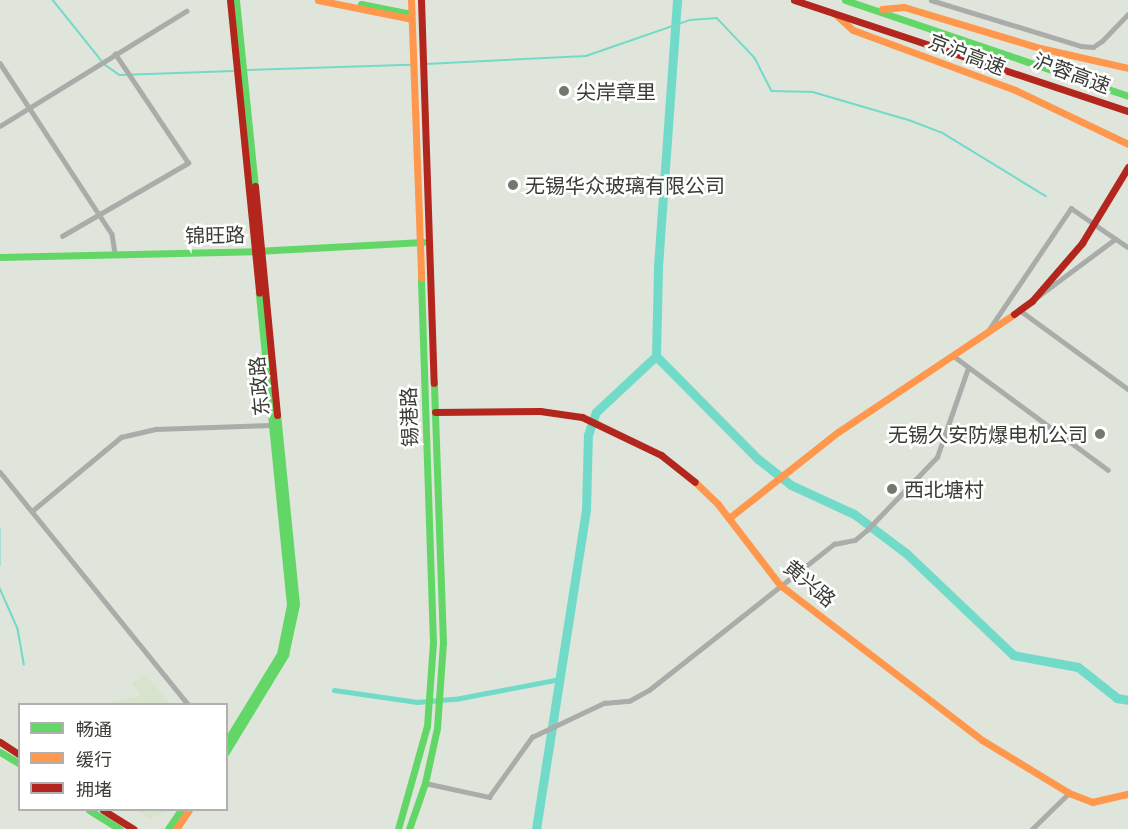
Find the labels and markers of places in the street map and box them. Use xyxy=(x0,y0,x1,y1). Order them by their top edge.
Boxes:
place label: 尖岸章里 xyxy=(576,79,656,103)
marker: 尖岸章里 xyxy=(557,84,571,98)
place label: 无锡华众玻璃有限公司 xyxy=(525,173,725,197)
marker: 无锡华众玻璃有限公司 xyxy=(506,178,520,192)
place label: 无锡久安防爆电机公司 xyxy=(888,422,1088,446)
marker: 无锡久安防爆电机公司 xyxy=(1093,427,1107,441)
place label: 西北塘村 xyxy=(904,477,984,501)
marker: 西北塘村 xyxy=(885,482,899,496)

